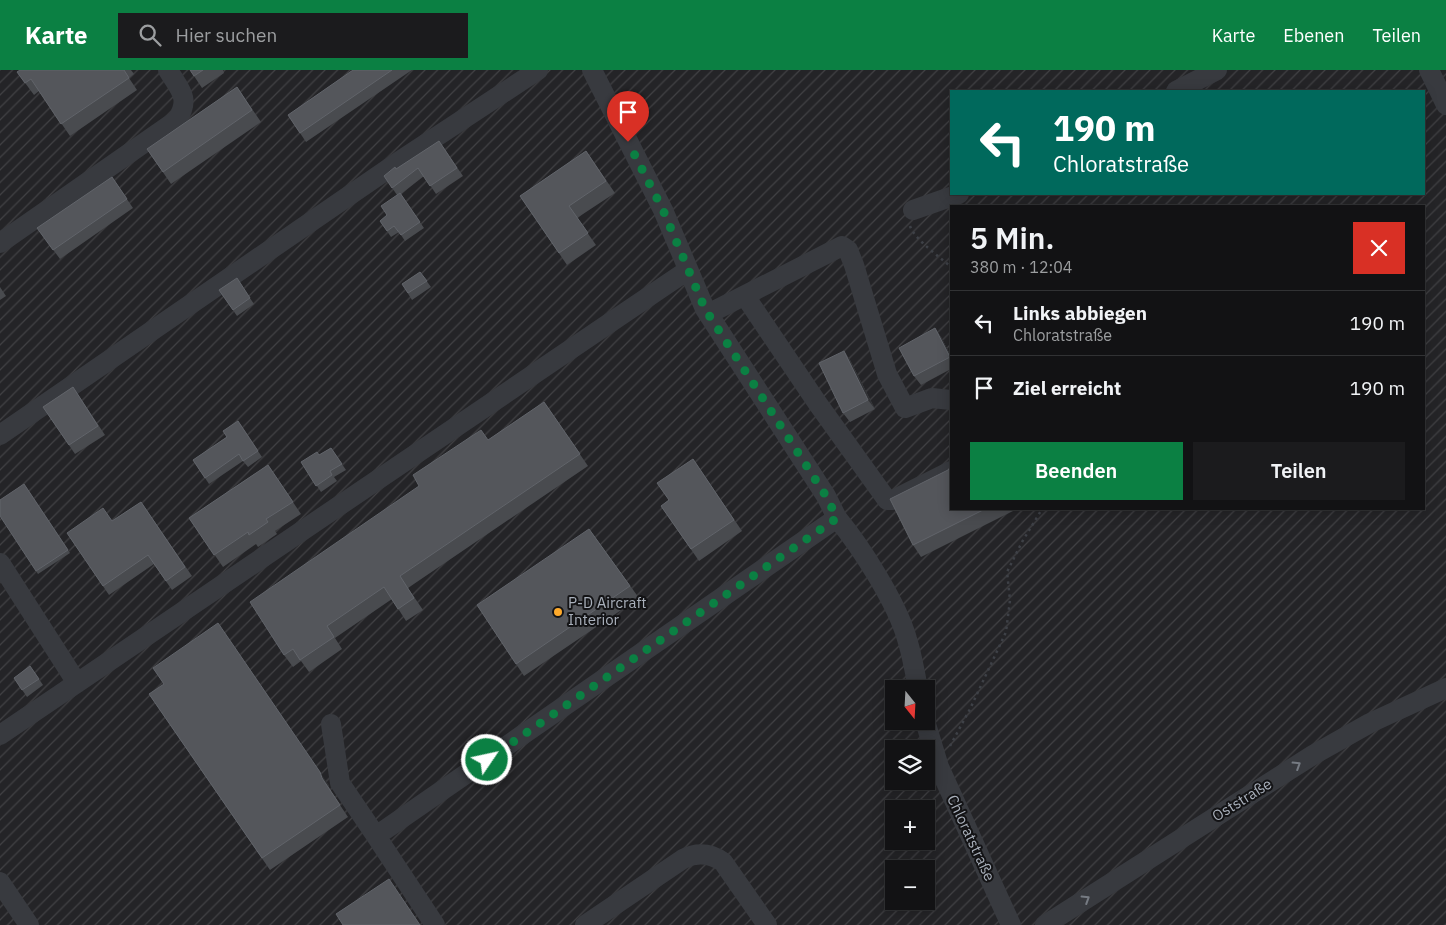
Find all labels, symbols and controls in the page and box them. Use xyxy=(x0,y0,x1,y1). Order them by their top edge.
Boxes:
search box xyxy=(118,13,468,58)
text: Karte xyxy=(25,19,88,51)
icon: search xyxy=(136,21,164,49)
text: Hier suchen xyxy=(176,23,277,47)
text: Karte xyxy=(1212,24,1255,47)
text: Ebenen xyxy=(1283,24,1344,47)
text: Teilen xyxy=(1372,24,1421,47)
pin xyxy=(607,91,649,142)
icon: arrive xyxy=(614,98,642,126)
text: 190 m xyxy=(1053,105,1156,151)
icon: left xyxy=(970,110,1035,175)
text: Chloratstraße xyxy=(1053,149,1189,178)
text: 5 Min. xyxy=(970,218,1054,257)
button: close xyxy=(1353,222,1405,274)
text: 380 m · 12:04 xyxy=(970,257,1072,277)
text: Links abbiegen xyxy=(1013,301,1147,325)
icon: left xyxy=(970,309,998,337)
text: 190 m xyxy=(1350,311,1405,335)
text: Chloratstraße xyxy=(1013,325,1112,345)
icon: arrive xyxy=(970,374,998,402)
text: Ziel erreicht xyxy=(1013,376,1121,400)
text: 190 m xyxy=(1350,376,1405,400)
button: Beenden xyxy=(970,442,1183,500)
button: Teilen xyxy=(1193,442,1405,500)
place label: P-D Aircraft Interior xyxy=(568,593,647,629)
marker: P-D Aircraft Interior xyxy=(552,606,564,618)
north arrow xyxy=(885,680,935,730)
map controls xyxy=(885,680,935,910)
position arrow xyxy=(460,733,512,785)
button: layers xyxy=(885,740,935,790)
one-way arrow xyxy=(1292,761,1301,771)
street label: Oststraße xyxy=(1208,774,1275,825)
street label: Chloratstraße xyxy=(943,792,1000,884)
button: + xyxy=(885,800,935,850)
button: − xyxy=(885,860,935,910)
one-way arrow xyxy=(1080,896,1090,905)

